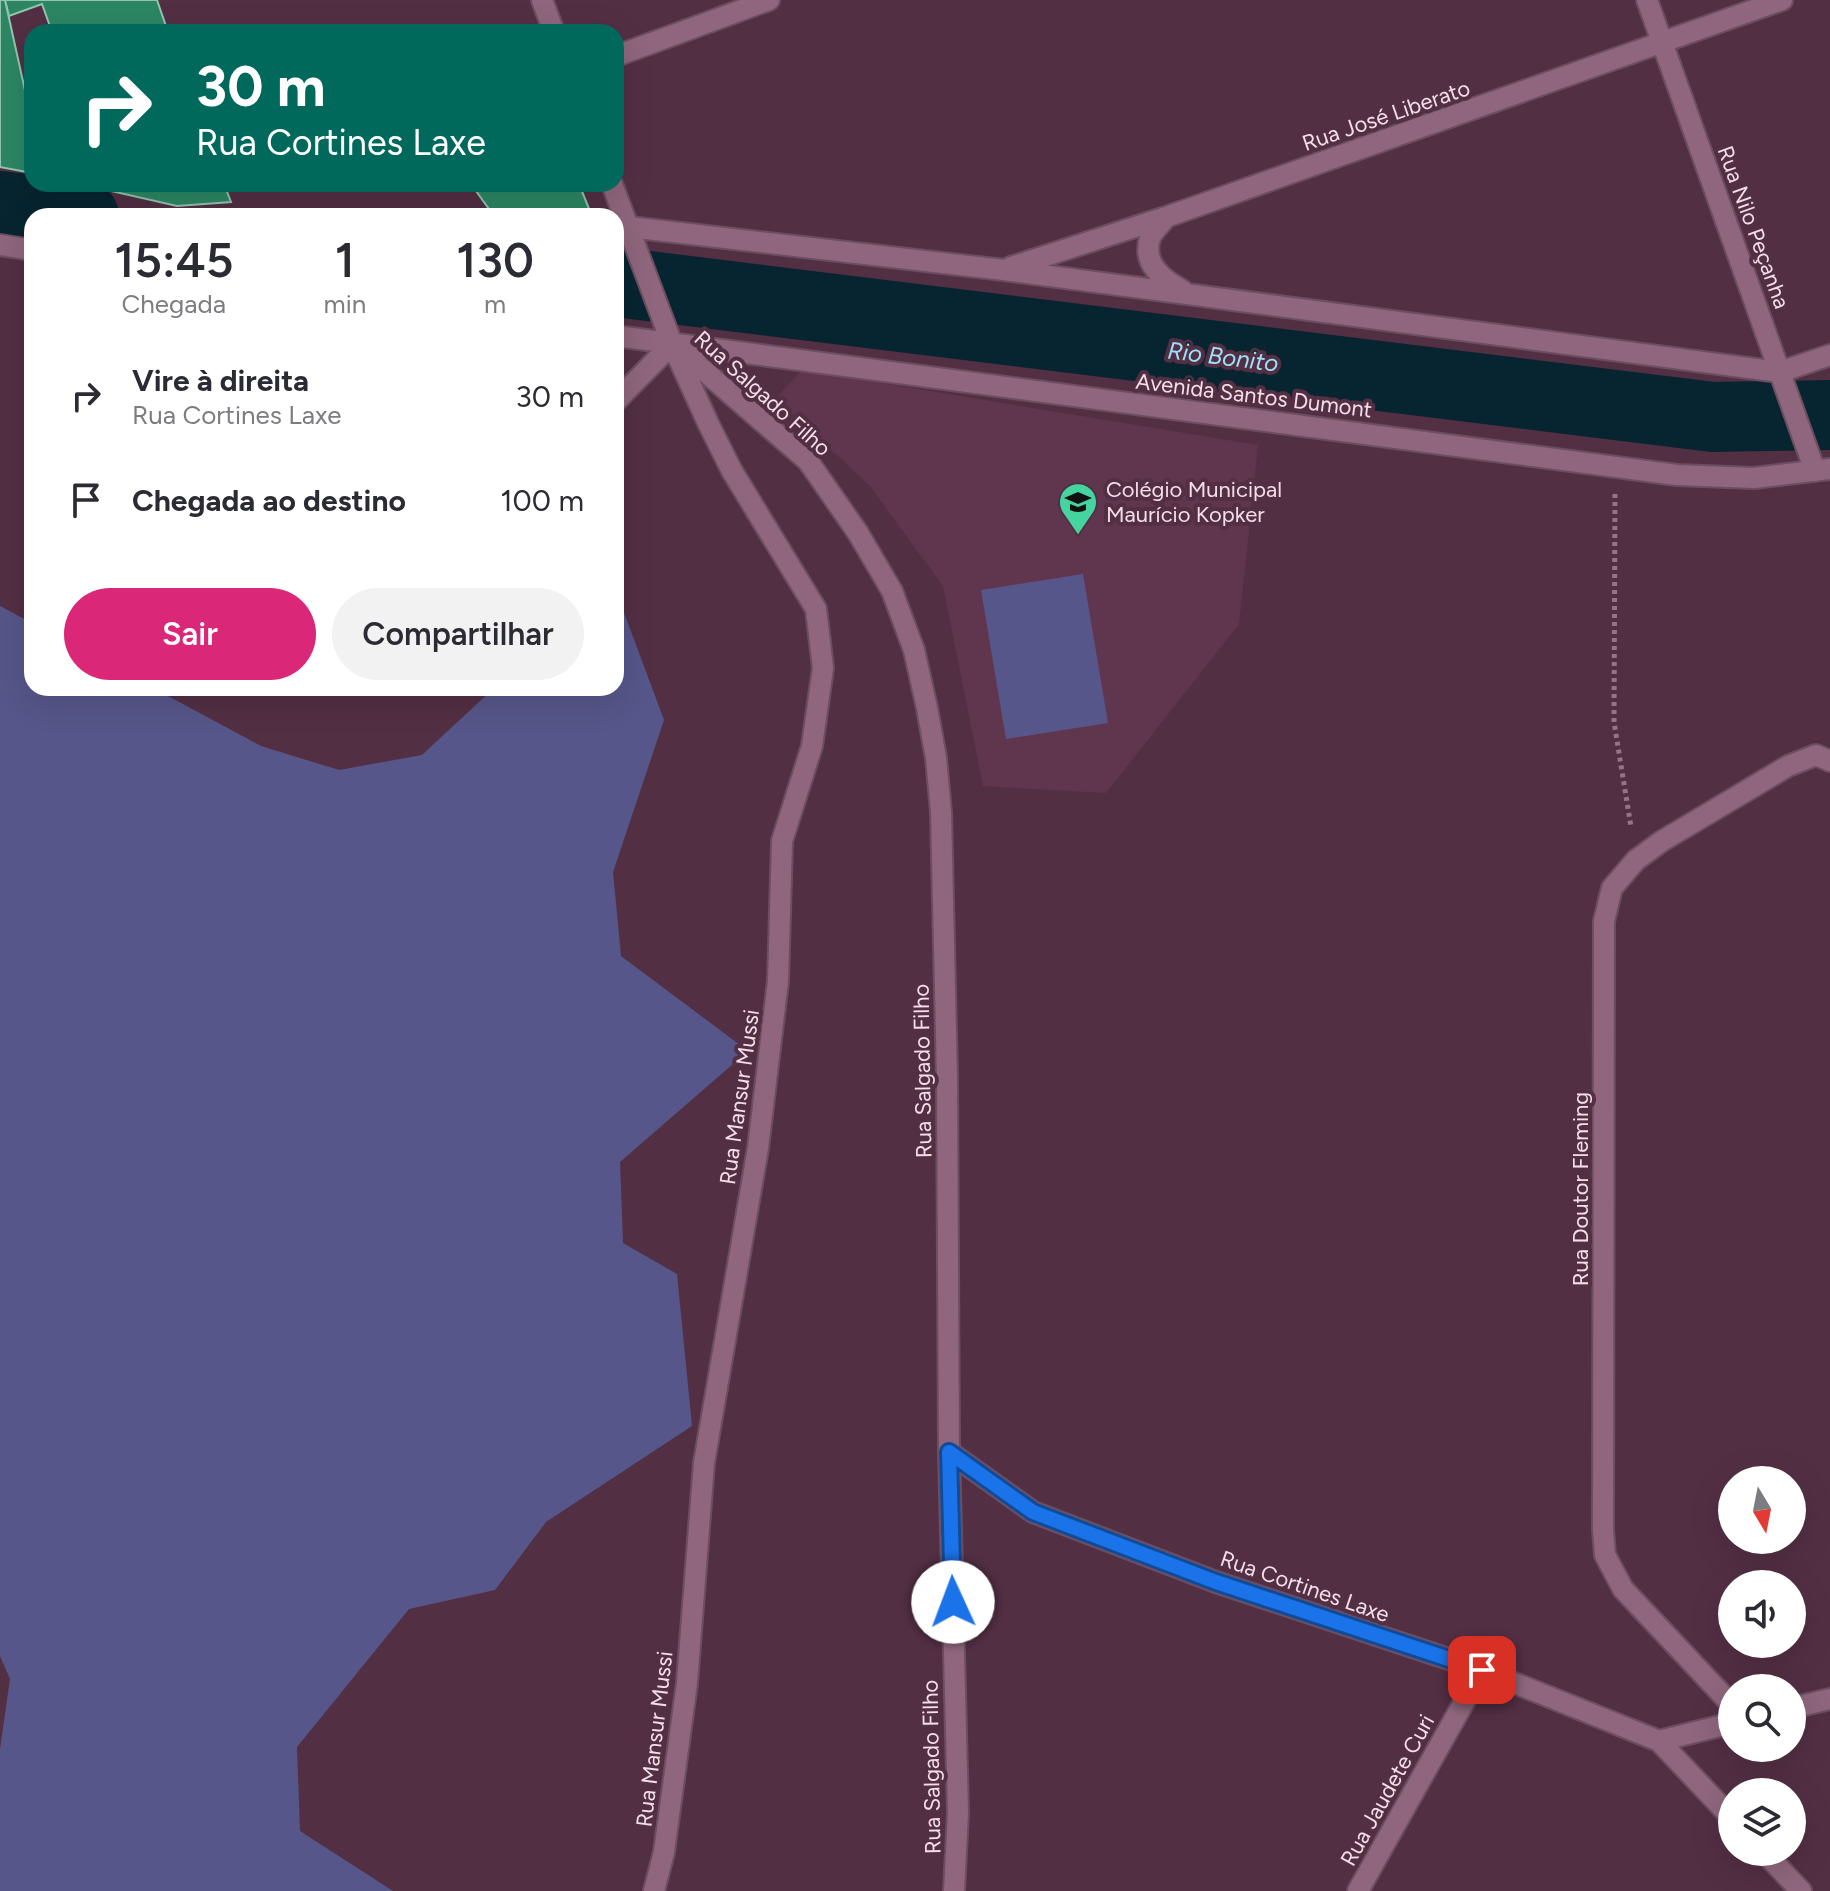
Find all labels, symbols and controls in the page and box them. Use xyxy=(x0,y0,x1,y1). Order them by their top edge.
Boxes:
text: 30 m xyxy=(196,53,326,120)
icon: right xyxy=(64,56,168,160)
street label: Rua José Liberato xyxy=(1299,74,1474,157)
text: Rua Cortines Laxe xyxy=(196,121,486,164)
street label: Rua Nilo Peçanha xyxy=(1712,142,1796,312)
text: 15:45 xyxy=(114,231,233,289)
text: 1 xyxy=(335,231,355,289)
text: 130 xyxy=(456,231,534,289)
text: Chegada xyxy=(122,288,226,320)
text: min xyxy=(324,288,366,320)
text: m xyxy=(484,288,506,320)
street label: Rua Salgado Filho xyxy=(689,325,837,462)
water label: Rio Bonito xyxy=(1166,335,1280,378)
text: Vire à direita xyxy=(132,362,309,399)
street label: Avenida Santos Dumont xyxy=(1134,368,1374,423)
icon: right xyxy=(64,374,108,418)
text: 30 m xyxy=(516,378,584,415)
text: Rua Cortines Laxe xyxy=(132,399,341,431)
place label: Colégio Municipal Maurício Kopker xyxy=(1106,476,1282,528)
icon: arrive xyxy=(64,478,108,522)
school or university icon: Colégio Municipal Maurício Kopker xyxy=(1057,481,1099,536)
text: Chegada ao destino xyxy=(132,482,406,519)
text: 100 m xyxy=(500,482,584,519)
button: Sair xyxy=(64,588,316,680)
button: Compartilhar xyxy=(332,588,584,680)
street label: Rua Salgado Filho xyxy=(907,984,938,1158)
street label: Rua Mansur Mussi xyxy=(714,1008,765,1186)
street label: Rua Doutor Fleming xyxy=(1567,1092,1594,1286)
north arrow xyxy=(1718,1466,1806,1554)
map controls xyxy=(1718,1466,1806,1866)
street label: Rua Cortines Laxe xyxy=(1217,1545,1393,1628)
position arrow xyxy=(911,1560,995,1644)
button: sound xyxy=(1718,1570,1806,1658)
pin xyxy=(1448,1636,1516,1704)
icon: arrive xyxy=(1460,1648,1504,1692)
street label: Rua Mansur Mussi xyxy=(630,1650,679,1828)
button: search xyxy=(1718,1674,1806,1762)
street label: Rua Salgado Filho xyxy=(916,1680,947,1854)
street label: Rua Jaudete Curi xyxy=(1335,1710,1440,1871)
button: layers xyxy=(1718,1778,1806,1866)

